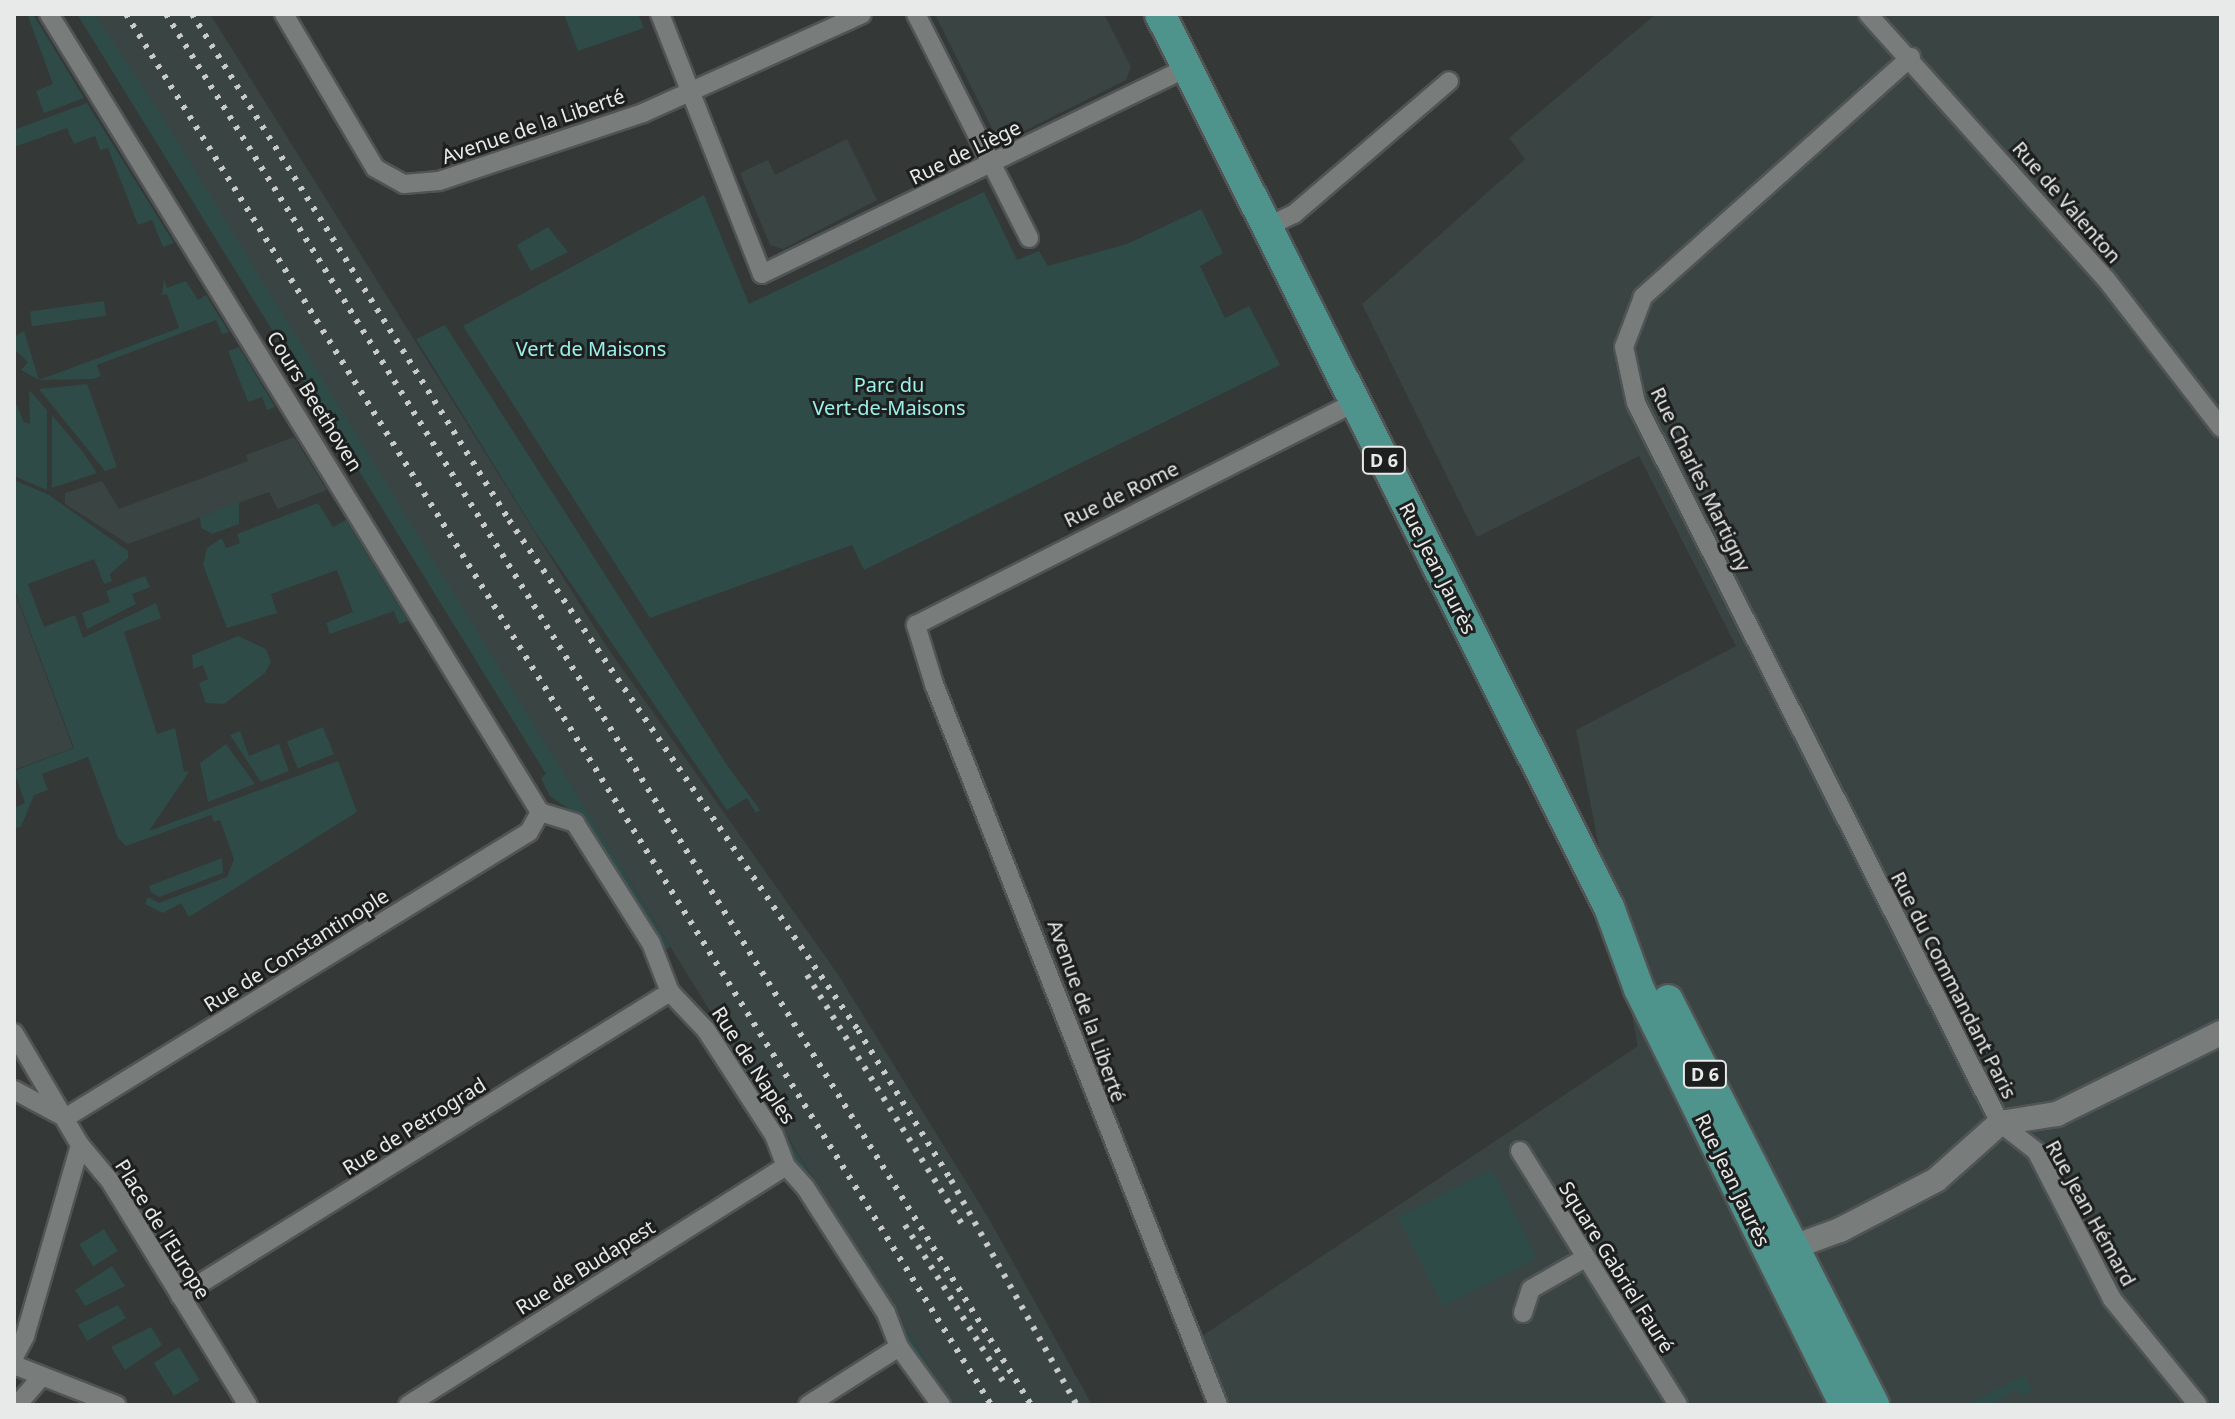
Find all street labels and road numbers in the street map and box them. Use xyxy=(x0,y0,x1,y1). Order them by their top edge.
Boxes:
street label: Avenue de la Liberté xyxy=(438,83,628,169)
street label: Rue de Liège xyxy=(906,115,1024,189)
street label: Rue de Valenton xyxy=(2008,136,2126,268)
street label: Cours Beethoven xyxy=(262,326,368,476)
street label: Rue Charles Martigny xyxy=(1646,383,1756,575)
road number: D 6 xyxy=(1360,446,1408,474)
street label: Rue de Rome xyxy=(1060,456,1182,532)
street label: Rue Jean Jaurès xyxy=(1394,498,1482,638)
street label: Rue du Commandant Paris xyxy=(1886,868,2022,1102)
street label: Rue de Constantinople xyxy=(199,883,393,1017)
street label: Avenue de la Liberté xyxy=(1043,917,1131,1105)
street label: Rue de Naples xyxy=(707,1002,801,1128)
road number: D 6 xyxy=(1681,1060,1729,1088)
street label: Rue de Petrograd xyxy=(338,1072,490,1180)
street label: Rue Jean Jaurès xyxy=(1691,1110,1775,1250)
street label: Rue Jean Hémard xyxy=(2041,1136,2141,1290)
street label: Place de l'Europe xyxy=(110,1155,216,1303)
street label: Square Gabriel Fauré xyxy=(1555,1177,1679,1357)
street label: Rue de Budapest xyxy=(511,1215,659,1319)

